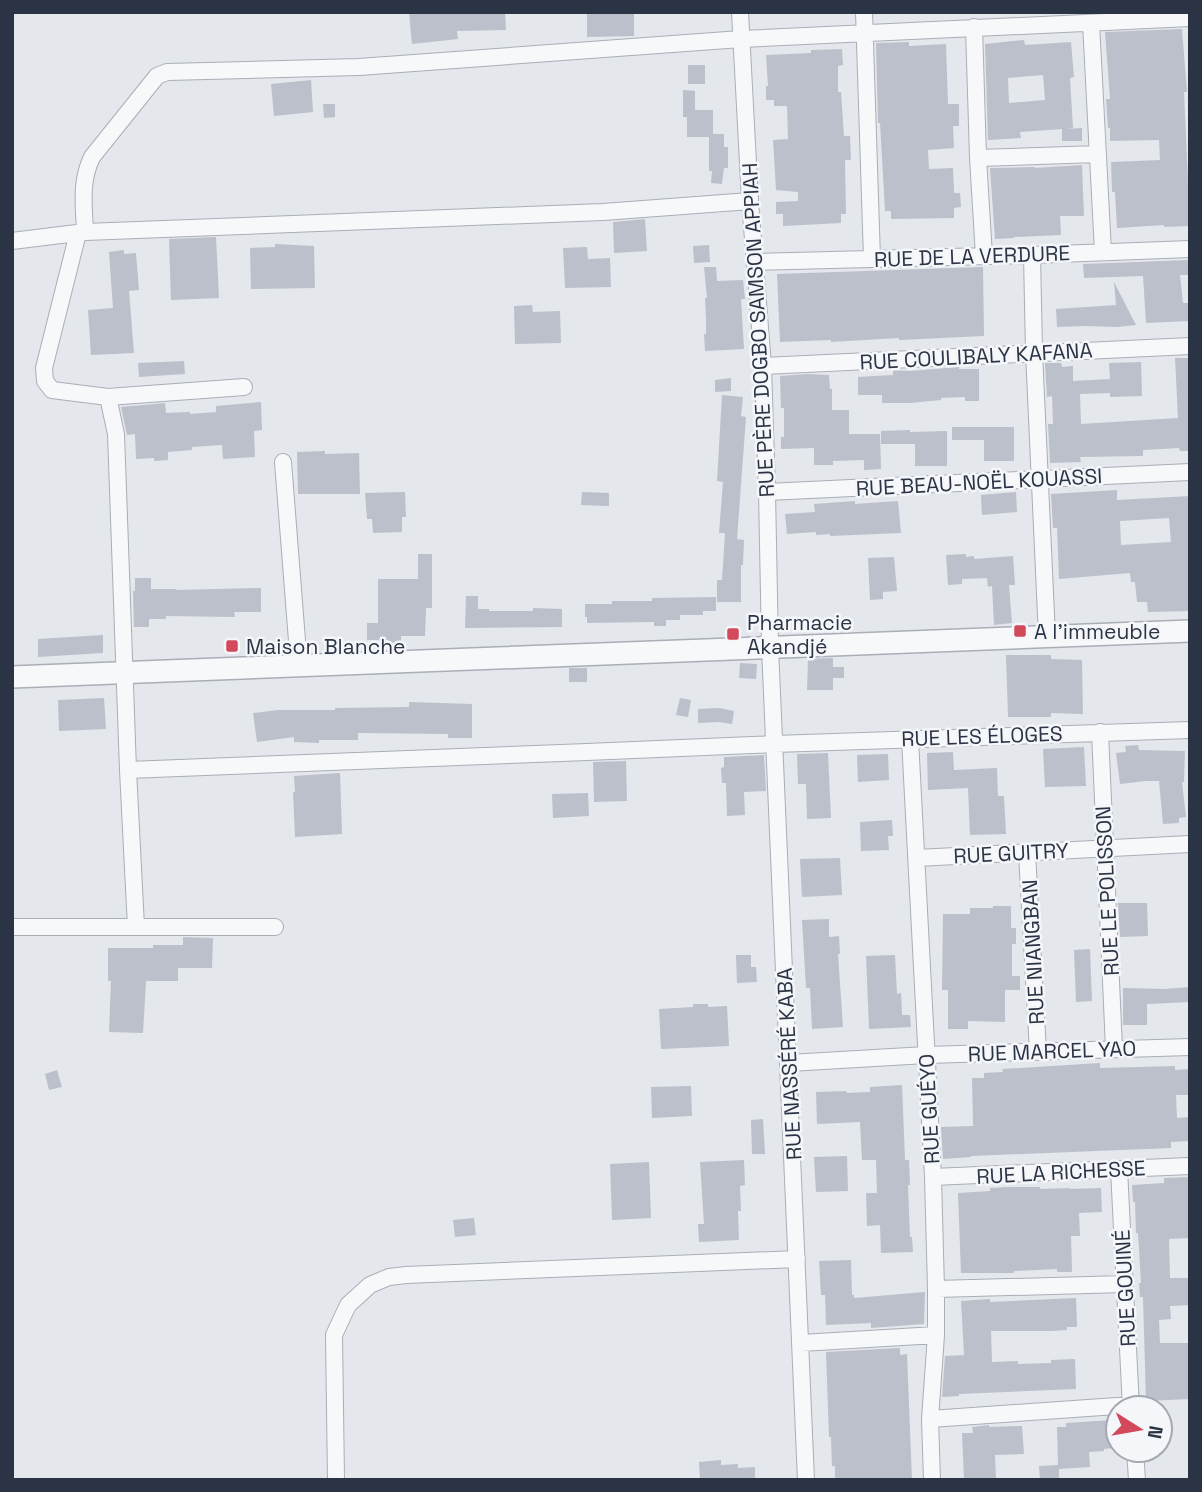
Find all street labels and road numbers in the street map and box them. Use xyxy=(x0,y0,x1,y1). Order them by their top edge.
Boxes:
street label: RUE PÈRE DOGBO SAMSON APPIAH xyxy=(736,162,780,498)
street label: RUE DE LA VERDURE xyxy=(873,239,1071,273)
street label: RUE COULIBALY KAFANA xyxy=(859,336,1093,376)
street label: RUE BEAU-NOËL KOUASSI xyxy=(855,462,1103,502)
street label: RUE LES ÉLOGES xyxy=(901,720,1063,752)
street label: RUE LE POLISSON xyxy=(1089,805,1125,977)
street label: RUE GUITRY xyxy=(953,836,1070,870)
street label: RUE NIANGBAN xyxy=(1016,879,1050,1025)
street label: RUE NASSÉRÉ KABA xyxy=(770,967,808,1161)
street label: RUE MARCEL YAO xyxy=(967,1035,1137,1067)
street label: RUE GUÉYO xyxy=(913,1053,945,1165)
street label: RUE LA RICHESSE xyxy=(976,1154,1146,1190)
street label: RUE GOUINÉ xyxy=(1108,1229,1142,1347)

